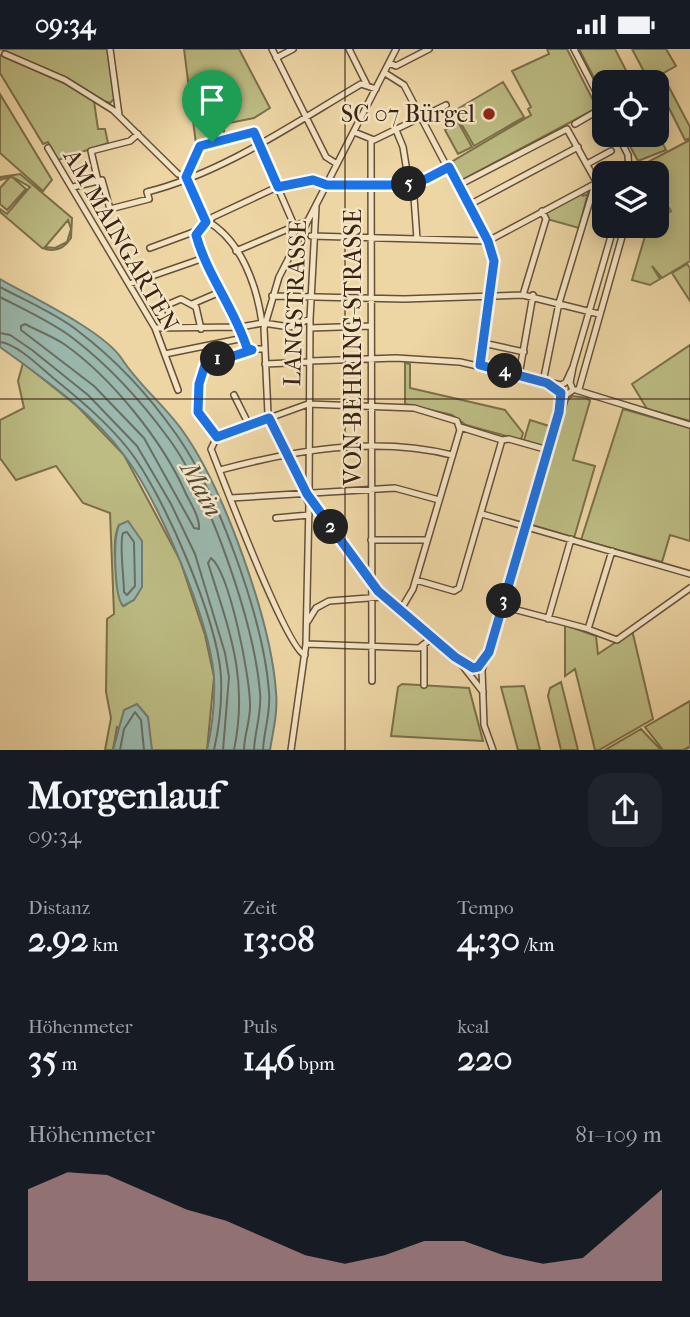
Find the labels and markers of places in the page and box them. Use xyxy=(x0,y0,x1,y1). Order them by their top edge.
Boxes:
pin xyxy=(182,70,242,142)
place label: SC 07 Bürgel xyxy=(341,100,475,128)
marker: SC 07 Bürgel xyxy=(481,106,497,122)
pin: 5 xyxy=(392,167,426,201)
pin: 1 xyxy=(200,341,235,377)
pin: 4 xyxy=(488,353,522,389)
pin: 2 xyxy=(314,510,348,545)
pin: 3 xyxy=(486,583,522,619)

